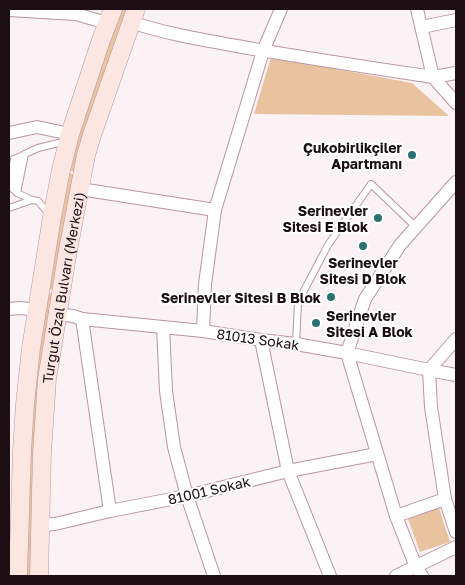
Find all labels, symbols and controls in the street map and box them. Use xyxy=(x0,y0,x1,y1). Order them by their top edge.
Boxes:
place label: Çukobirlikçiler Apartmanı xyxy=(303,139,403,172)
marker: Çukobirlikçiler Apartmanı xyxy=(406,149,418,161)
street label: Turgut Özal Bulvarı (Merkezi) xyxy=(38,190,87,384)
place label: Serinevler Sitesi E Blok xyxy=(283,202,369,235)
marker: Serinevler Sitesi E Blok xyxy=(372,212,384,224)
marker: Serinevler Sitesi D Blok xyxy=(357,240,369,252)
place label: Serinevler Sitesi D Blok xyxy=(320,254,406,287)
place label: Serinevler Sitesi B Blok xyxy=(161,289,321,306)
marker: Serinevler Sitesi B Blok xyxy=(325,291,337,303)
place label: Serinevler Sitesi A Blok xyxy=(326,307,413,340)
marker: Serinevler Sitesi A Blok xyxy=(310,317,322,329)
street label: 81013 Sokak xyxy=(215,325,301,353)
street label: 81001 Sokak xyxy=(166,472,252,508)

